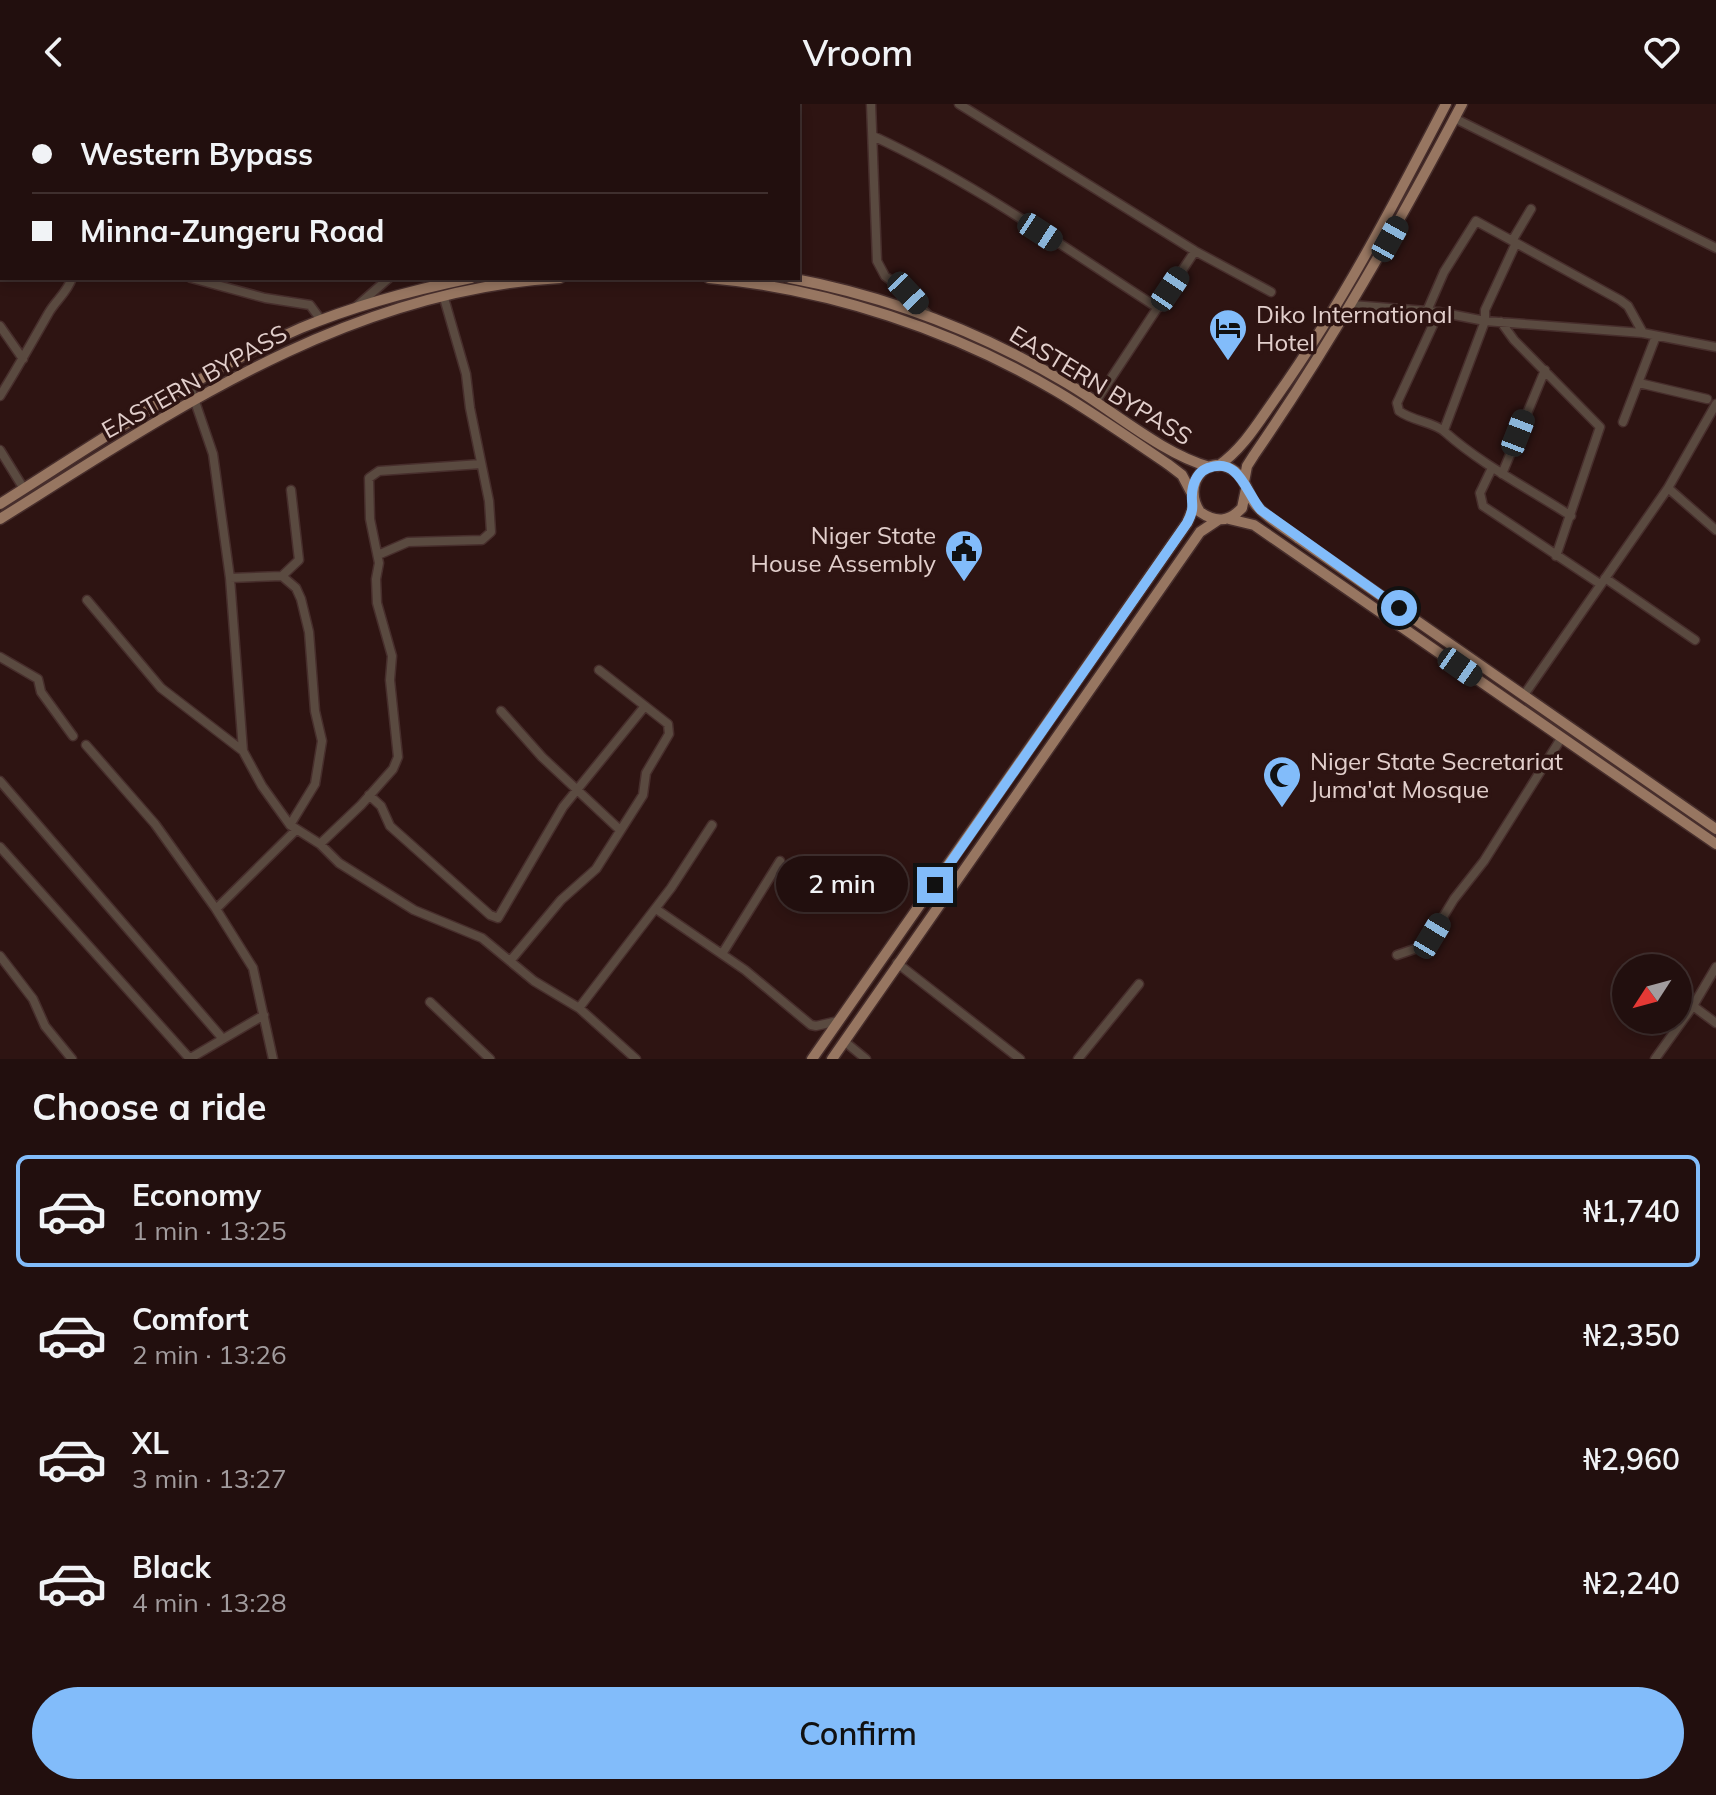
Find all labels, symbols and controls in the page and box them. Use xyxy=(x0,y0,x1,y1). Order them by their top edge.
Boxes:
icon: back xyxy=(32,30,76,74)
text: Vroom xyxy=(803,30,913,75)
icon: heart xyxy=(1640,30,1684,74)
text: Western Bypass xyxy=(80,135,313,173)
car xyxy=(1013,209,1067,255)
text: Minna-Zungeru Road xyxy=(80,212,384,250)
car xyxy=(1368,212,1412,266)
car xyxy=(1147,262,1193,316)
car xyxy=(883,267,933,319)
place label: Diko International Hotel xyxy=(1256,299,1452,357)
hotel icon: Diko International Hotel xyxy=(1207,307,1249,362)
street label: EASTERN BYPASS xyxy=(96,318,292,444)
street label: EASTERN BYPASS xyxy=(1004,319,1198,451)
car xyxy=(1498,406,1538,460)
place label: Niger State House Assembly xyxy=(751,520,936,578)
public building icon: Niger State House Assembly xyxy=(943,528,985,583)
route start xyxy=(1381,590,1417,626)
car xyxy=(1433,643,1487,691)
place label: Niger State Secretariat Juma'at Mosque xyxy=(1310,746,1563,804)
mosque icon: Niger State Secretariat Juma'at Mosque xyxy=(1261,754,1303,809)
callout: 2 min xyxy=(775,857,907,913)
text: 2 min xyxy=(808,867,876,900)
route end xyxy=(917,867,953,903)
car xyxy=(1409,909,1455,963)
north arrow xyxy=(1612,954,1692,1034)
map controls xyxy=(1612,954,1692,1034)
text: Choose a ride xyxy=(32,1084,266,1129)
icon: car xyxy=(36,1175,108,1247)
text: Economy xyxy=(132,1176,261,1214)
text: ₦1,740 xyxy=(1583,1192,1680,1230)
text: 1 min · 13:25 xyxy=(132,1214,287,1247)
icon: car xyxy=(36,1299,108,1371)
text: Comfort xyxy=(132,1300,249,1338)
text: ₦2,350 xyxy=(1583,1316,1680,1354)
text: 2 min · 13:26 xyxy=(132,1338,287,1371)
icon: car xyxy=(36,1423,108,1495)
text: XL xyxy=(132,1424,169,1462)
text: ₦2,960 xyxy=(1583,1440,1680,1478)
text: 3 min · 13:27 xyxy=(132,1462,287,1495)
icon: car xyxy=(36,1547,108,1619)
text: Black xyxy=(132,1548,211,1586)
text: ₦2,240 xyxy=(1583,1564,1680,1602)
text: 4 min · 13:28 xyxy=(132,1586,287,1619)
button: Confirm xyxy=(32,1687,1684,1779)

